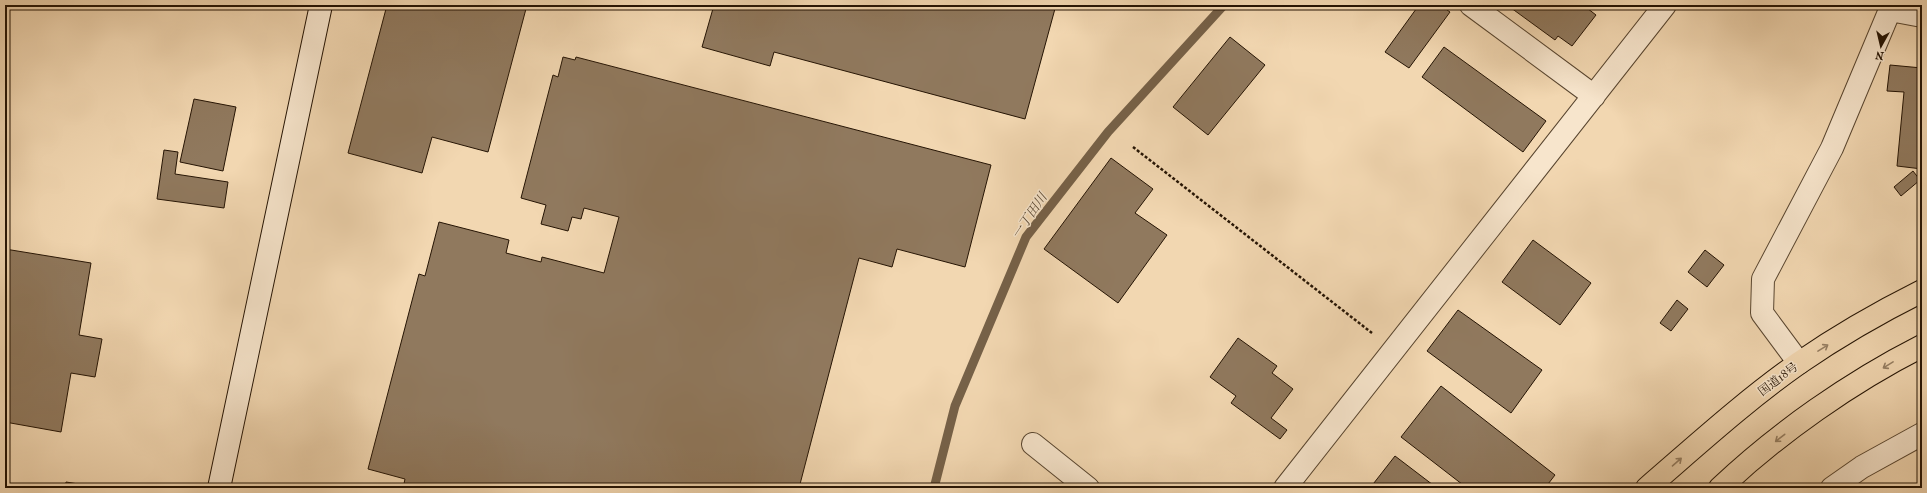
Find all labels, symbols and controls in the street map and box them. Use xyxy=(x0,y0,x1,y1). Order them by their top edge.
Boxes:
north arrow xyxy=(1861,26,1901,66)
text: N xyxy=(1874,48,1885,62)
water label: 一丁田川 xyxy=(1008,189,1051,242)
one-way arrow xyxy=(1817,344,1828,352)
street label: 国道18号 xyxy=(1755,359,1801,399)
one-way arrow xyxy=(1883,361,1894,369)
one-way arrow xyxy=(1775,434,1786,442)
one-way arrow xyxy=(1671,458,1682,467)

